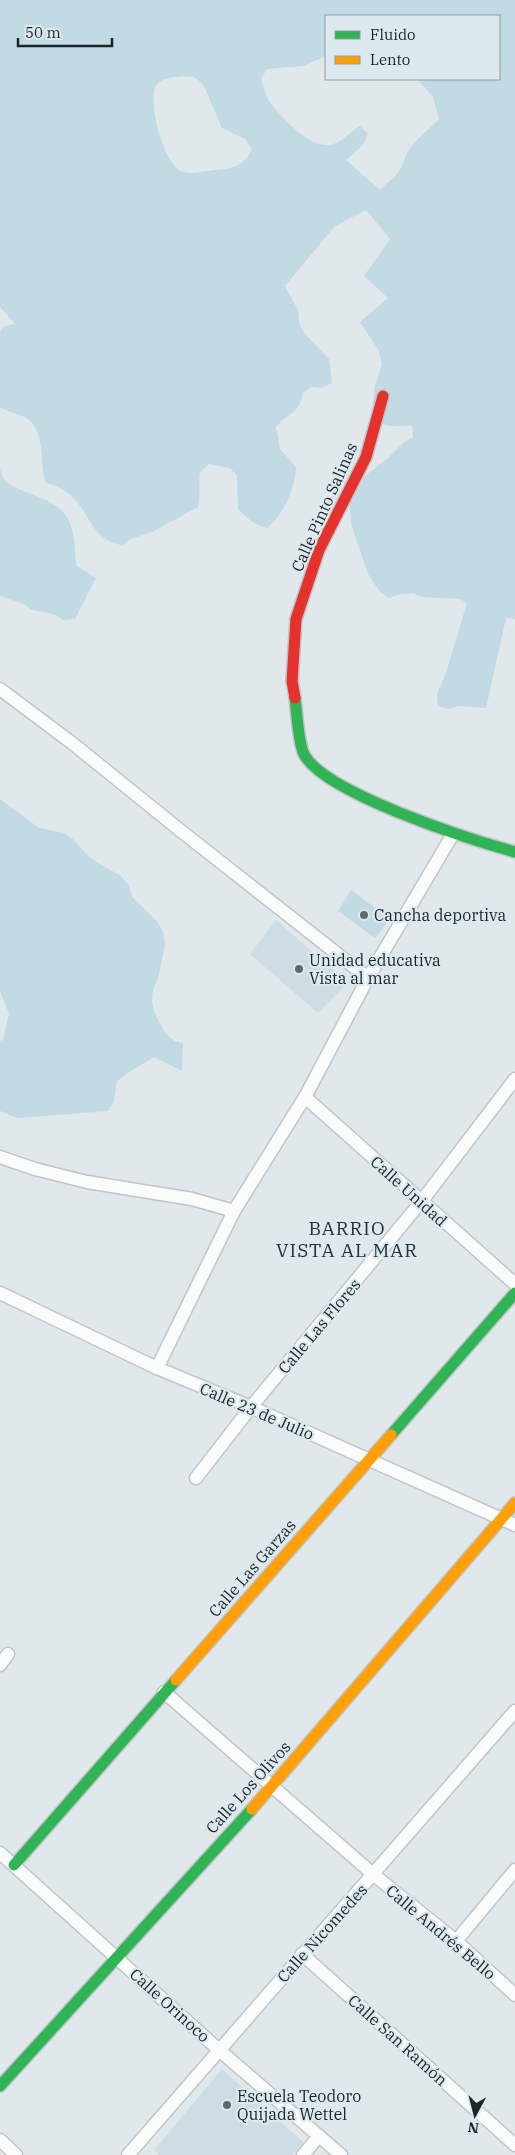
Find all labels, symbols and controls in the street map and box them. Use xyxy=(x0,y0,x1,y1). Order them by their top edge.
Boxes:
scale bar xyxy=(18,15,111,47)
legend xyxy=(325,15,500,80)
text: 50 m xyxy=(25,23,61,42)
text: Fluido xyxy=(370,25,415,44)
text: Lento xyxy=(370,50,410,69)
street label: Calle Pinto Salinas xyxy=(287,439,361,575)
place label: Cancha deportiva xyxy=(374,905,506,925)
marker: Cancha deportiva xyxy=(358,909,370,921)
place label: Unidad educativa Vista al mar xyxy=(309,950,441,988)
marker: Unidad educativa Vista al mar xyxy=(293,963,305,975)
street label: Calle Unidad xyxy=(367,1151,452,1231)
district label: BARRIO VISTA AL MAR xyxy=(276,1216,418,1262)
street label: Calle Las Flores xyxy=(273,1274,365,1378)
street label: Calle 23 de Julio xyxy=(197,1378,317,1444)
street label: Calle Las Garzas xyxy=(204,1515,300,1621)
street label: Calle Los Olivos xyxy=(201,1737,295,1837)
street label: Calle Nicomedes xyxy=(273,1880,371,1986)
street label: Calle Andrés Bello xyxy=(382,1880,500,1984)
street label: Calle Orinoco xyxy=(126,1964,214,2046)
street label: Calle San Ramón xyxy=(344,1990,452,2090)
place label: Escuela Teodoro Quijada Wettel xyxy=(237,2086,361,2124)
north arrow xyxy=(450,2090,500,2140)
marker: Escuela Teodoro Quijada Wettel xyxy=(221,2099,233,2111)
text: N xyxy=(467,2118,480,2138)

